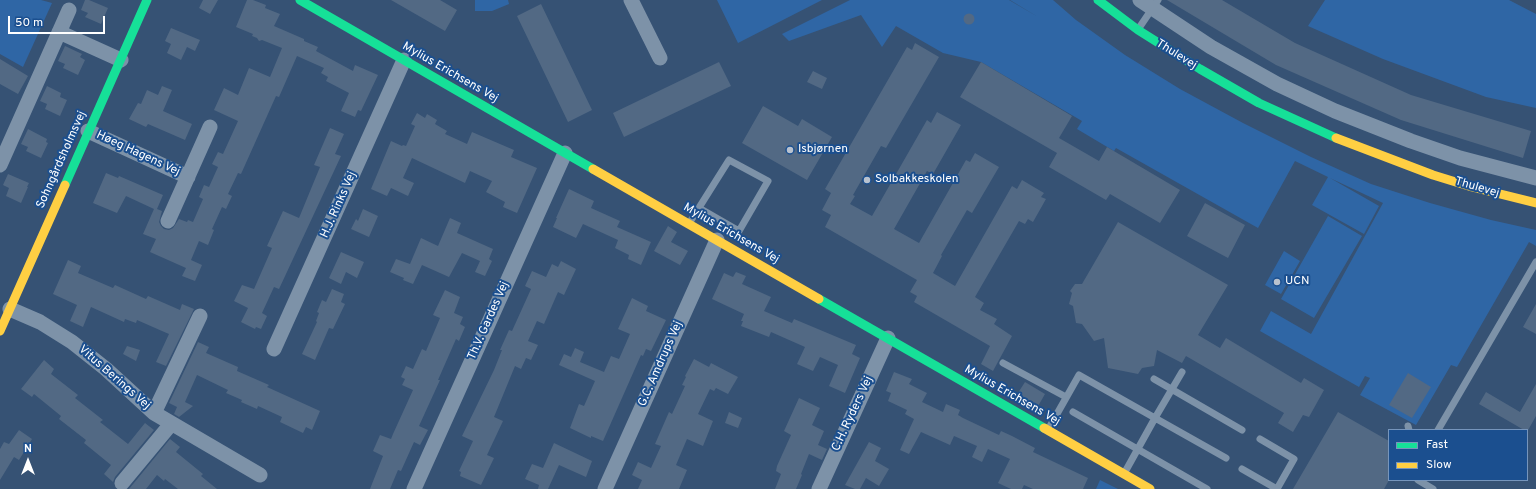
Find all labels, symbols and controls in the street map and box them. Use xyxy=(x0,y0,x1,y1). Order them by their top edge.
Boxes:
scale bar xyxy=(10,8,107,34)
text: 50 m xyxy=(15,15,43,31)
street label: Thulevej xyxy=(1153,37,1199,73)
street label: Mylius Erichsens Vej xyxy=(399,40,501,106)
street label: Sohngårdsholmsvej xyxy=(34,109,90,211)
street label: Høeg Hagens Vej xyxy=(94,128,182,180)
place label: Isbjørnen xyxy=(798,143,848,157)
marker: Isbjørnen xyxy=(785,145,795,155)
street label: H.J. Rinks Vej xyxy=(318,170,360,240)
place label: Solbakkeskolen xyxy=(875,173,959,187)
marker: Solbakkeskolen xyxy=(862,175,872,185)
street label: Thulevej xyxy=(1453,175,1501,201)
street label: Mylius Erichsens Vej xyxy=(680,201,782,267)
place label: UCN xyxy=(1285,275,1309,289)
marker: UCN xyxy=(1272,277,1282,287)
street label: Th.V. Gardes Vej xyxy=(465,280,513,362)
street label: G.C. Amdrups Vej xyxy=(636,319,686,409)
street label: Vitus Berings Vej xyxy=(75,343,153,413)
street label: Mylius Erichsens Vej xyxy=(961,363,1063,429)
street label: C.H. Ryders Vej xyxy=(829,374,877,454)
legend xyxy=(1388,429,1528,481)
text: Fast xyxy=(1426,437,1448,453)
north arrow xyxy=(8,441,48,481)
text: N xyxy=(24,442,32,456)
text: Slow xyxy=(1426,457,1452,473)

